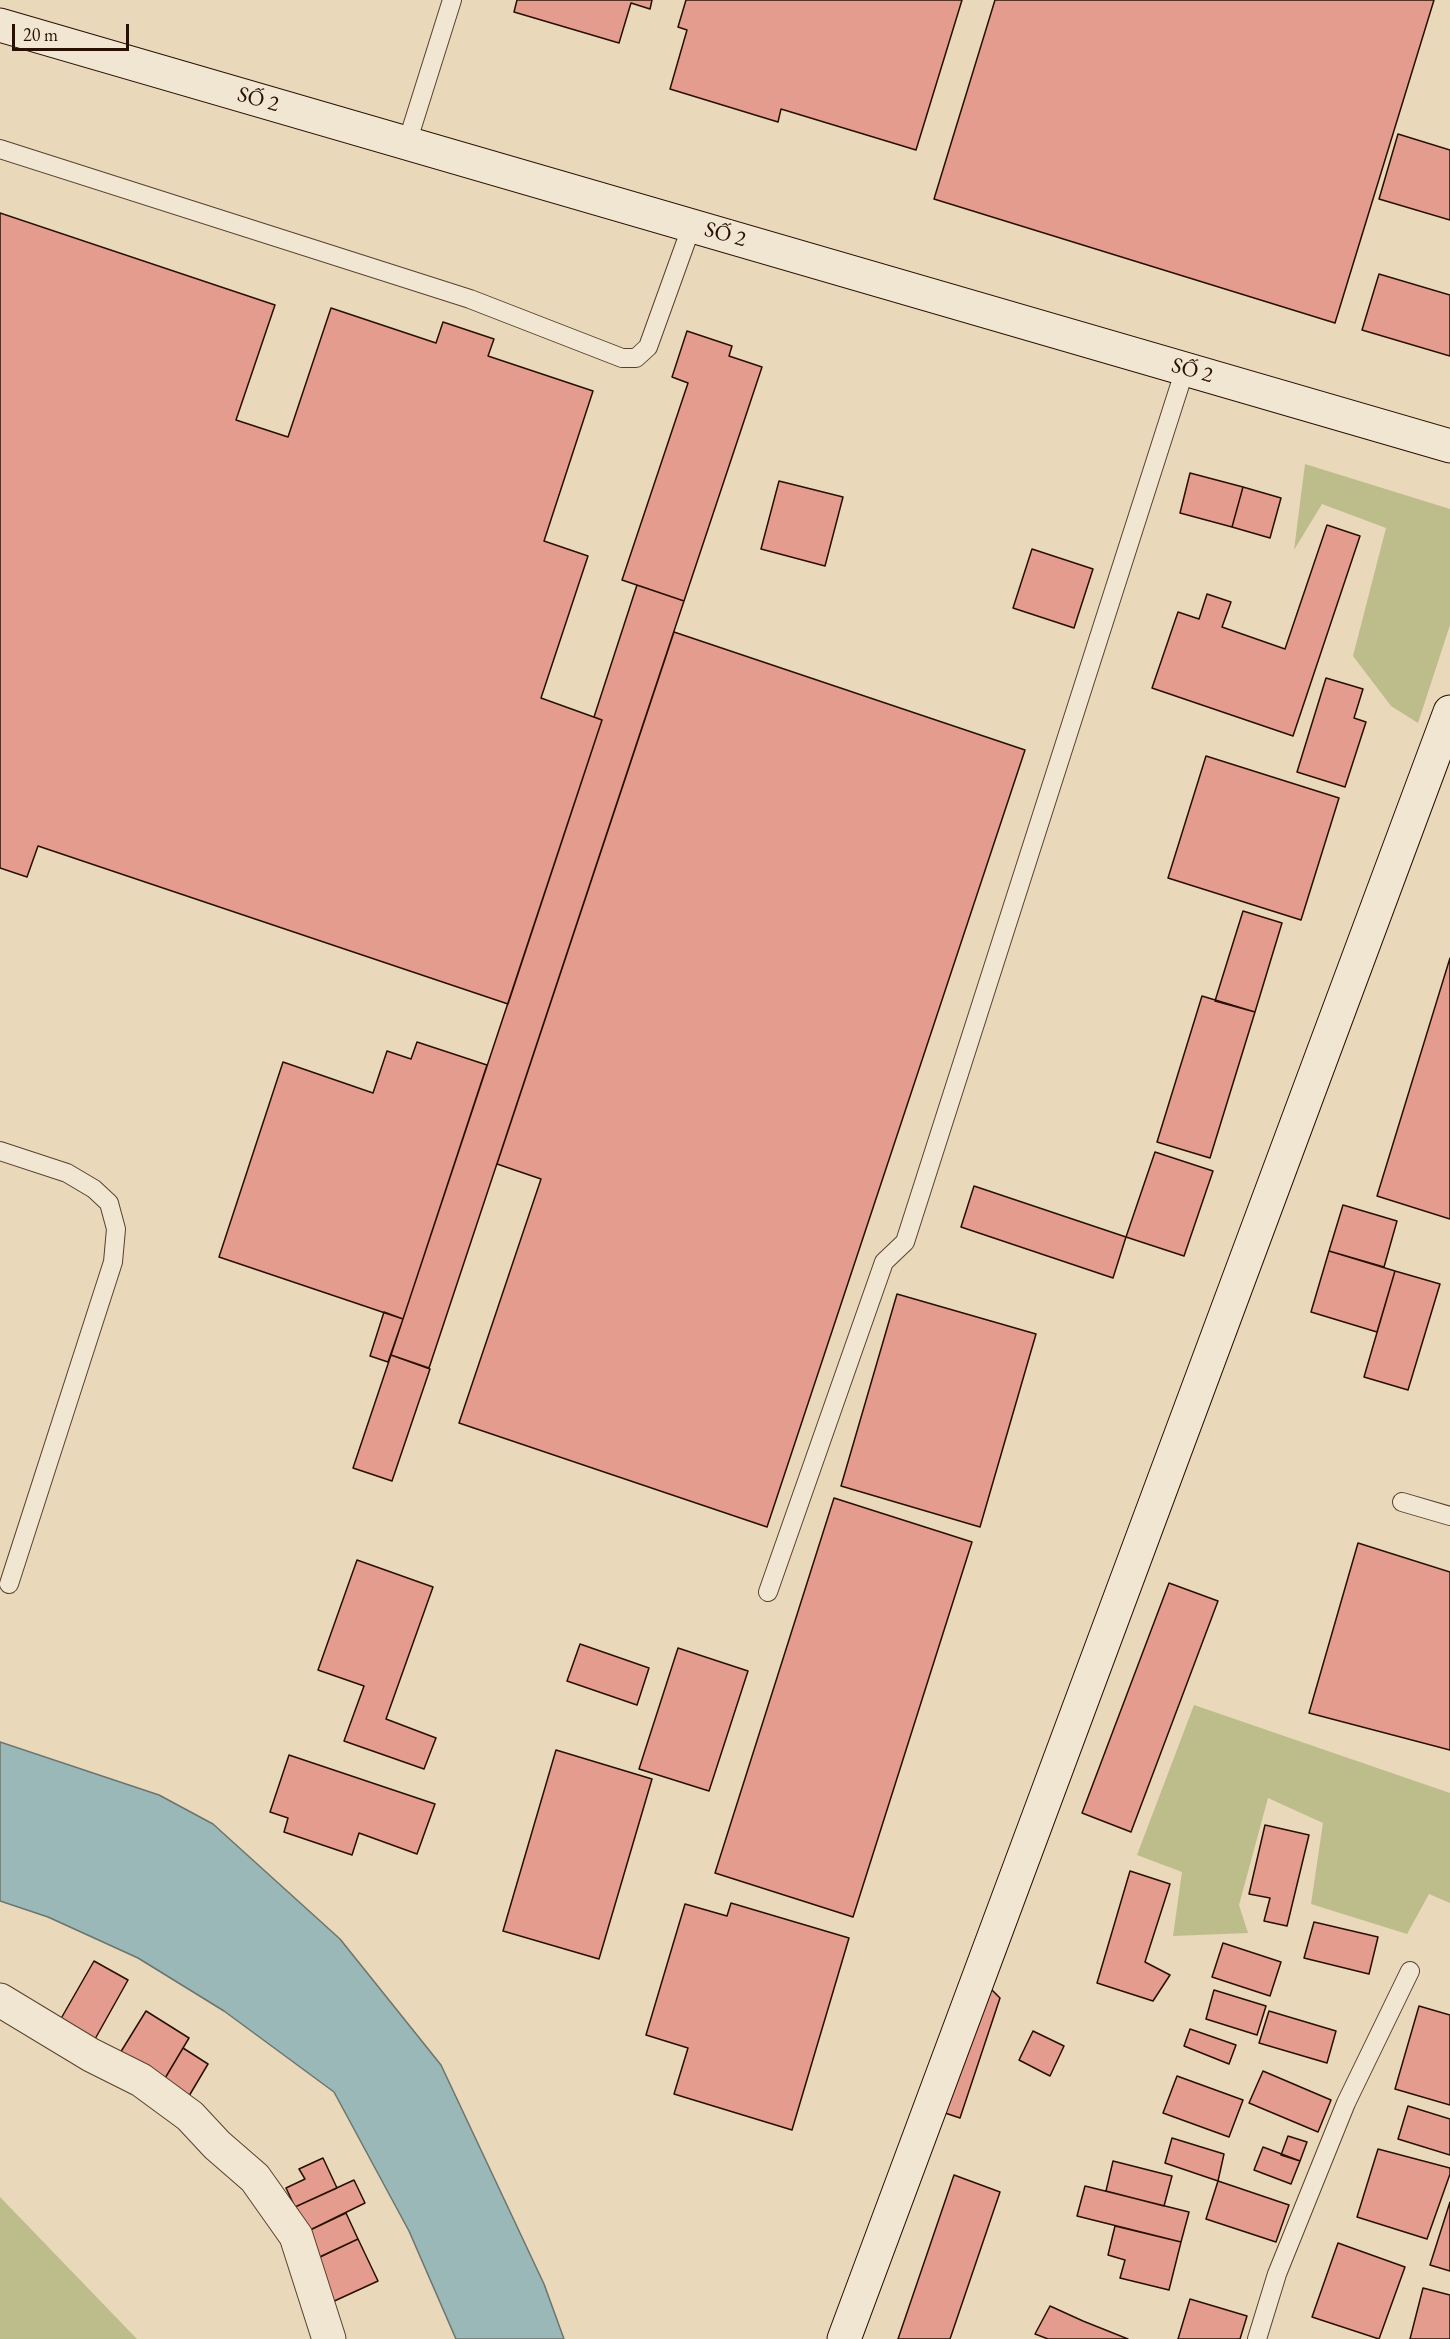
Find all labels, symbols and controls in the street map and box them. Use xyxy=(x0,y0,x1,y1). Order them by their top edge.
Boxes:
scale bar xyxy=(15,12,132,50)
text: 20 m xyxy=(23,23,58,46)
street label: SỐ 2 xyxy=(234,82,282,118)
street label: SỐ 2 xyxy=(701,217,749,253)
street label: SỐ 2 xyxy=(1168,353,1216,389)

